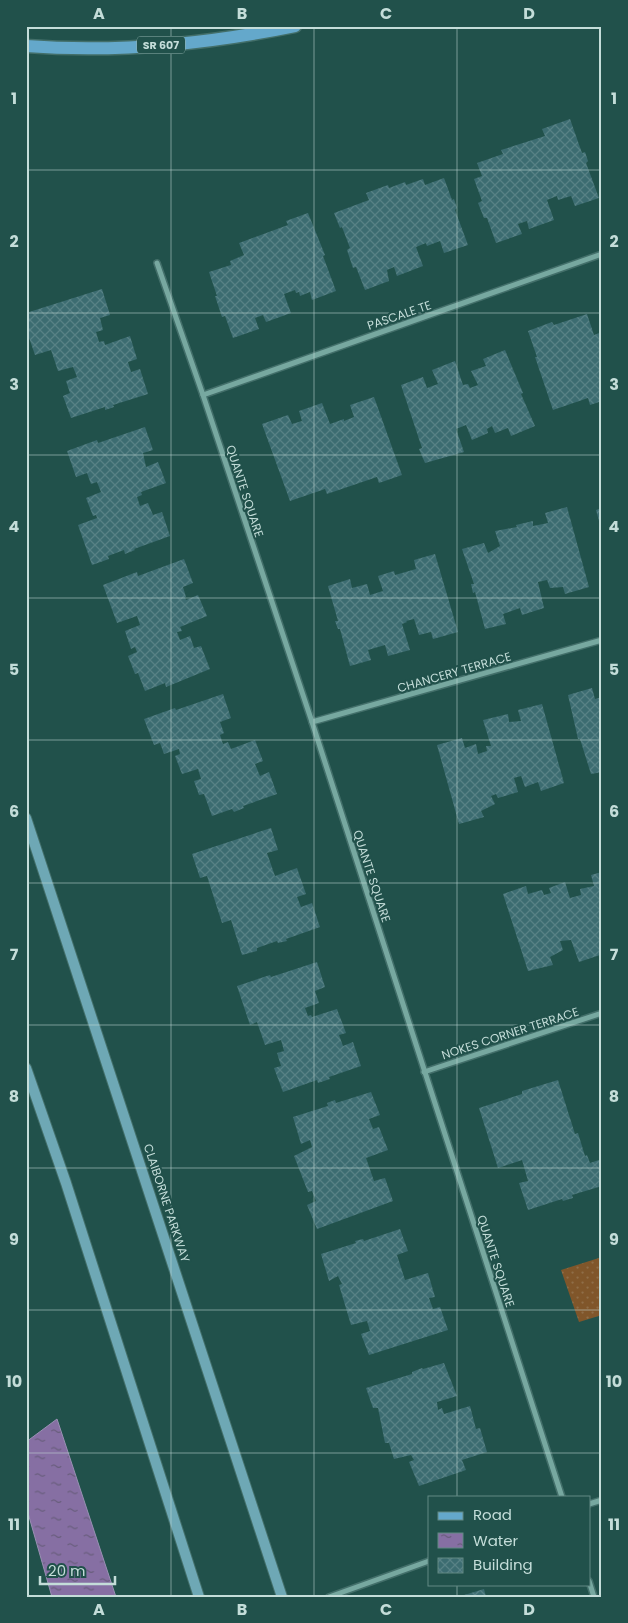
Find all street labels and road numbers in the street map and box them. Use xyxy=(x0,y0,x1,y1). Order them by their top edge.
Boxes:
road number: SR 607 xyxy=(137,36,185,54)
street label: PASCALE TE xyxy=(365,296,433,334)
street label: QUANTE SQUARE xyxy=(222,443,268,539)
street label: CHANCERY TERRACE xyxy=(395,648,513,696)
street label: QUANTE SQUARE xyxy=(349,828,395,924)
street label: NOKES CORNER TERRACE xyxy=(439,1003,581,1063)
street label: CLAIBORNE PARKWAY xyxy=(140,1142,194,1264)
street label: QUANTE SQUARE xyxy=(473,1213,519,1309)

